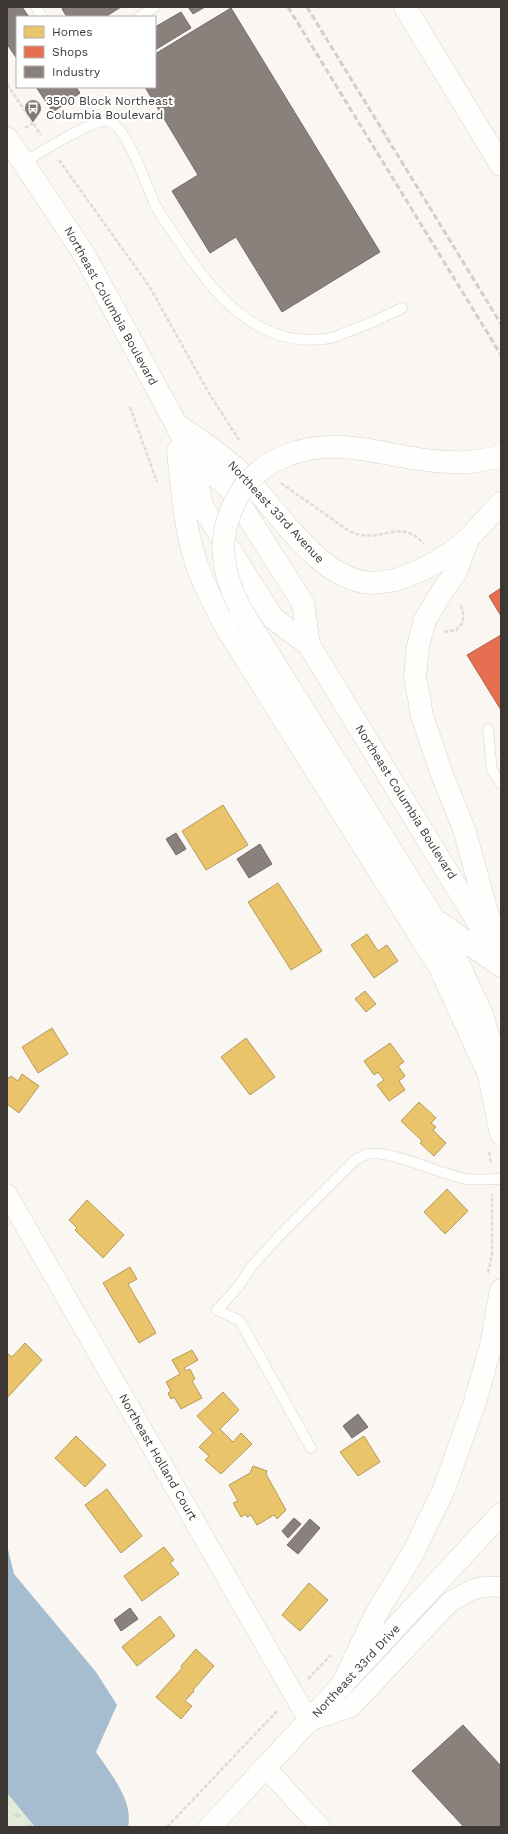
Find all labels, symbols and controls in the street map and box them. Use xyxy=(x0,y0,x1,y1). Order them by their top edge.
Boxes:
legend xyxy=(16,16,156,88)
text: Homes xyxy=(52,25,93,39)
text: Shops xyxy=(52,45,88,59)
text: Industry xyxy=(52,65,101,79)
place label: 3500 Block Northeast Columbia Boulevard xyxy=(46,94,173,122)
bus stop icon: 3500 Block Northeast Columbia Boulevard xyxy=(23,98,43,123)
street label: Northeast Columbia Boulevard xyxy=(61,224,161,388)
street label: Northeast 33rd Avenue xyxy=(225,458,327,566)
street label: Northeast Columbia Boulevard xyxy=(353,722,459,882)
street label: Northeast Holland Court xyxy=(116,1391,200,1523)
street label: Northeast 33rd Drive xyxy=(309,1621,403,1720)

